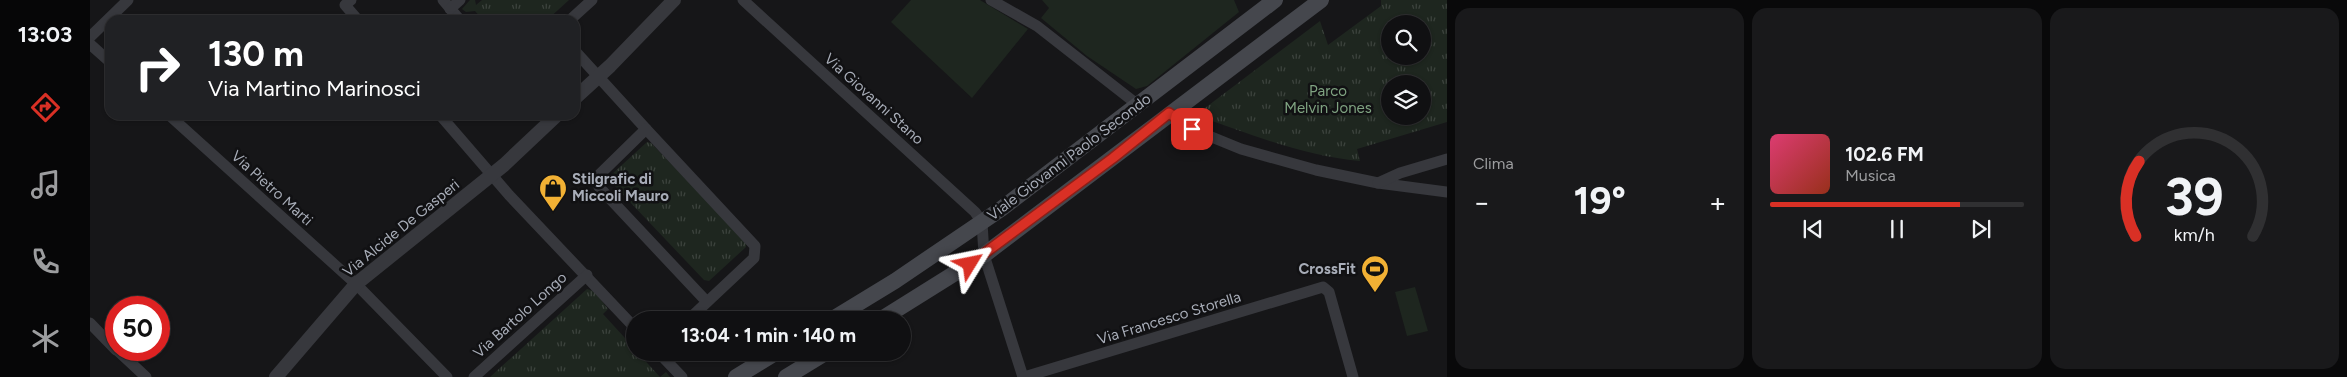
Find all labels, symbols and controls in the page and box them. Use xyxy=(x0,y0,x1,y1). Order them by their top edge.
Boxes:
map controls xyxy=(1381,15,1431,125)
button: search xyxy=(1381,15,1431,65)
text: 13:03 xyxy=(18,21,72,48)
text: 130 m xyxy=(208,33,304,75)
icon: right xyxy=(125,35,190,100)
street label: Via Giovanni Stano xyxy=(821,50,928,149)
text: Via Martino Marinosci xyxy=(208,75,421,102)
button: layers xyxy=(1381,75,1431,125)
park label: Parco Melvin Jones xyxy=(1284,82,1372,117)
street label: Viale Giovanni Paolo Secondo xyxy=(984,89,1155,224)
icon: directions xyxy=(28,90,63,125)
pin xyxy=(1171,108,1213,150)
icon: arrive xyxy=(1178,115,1206,143)
text: 102.6 FM xyxy=(1845,143,1924,166)
street label: Via Pietro Marti xyxy=(228,147,316,229)
text: Clima xyxy=(1473,154,1514,173)
text: Musica xyxy=(1845,166,1896,185)
text: 39 xyxy=(2165,166,2224,228)
icon: music xyxy=(28,167,63,202)
place label: Stilgrafic di Miccoli Mauro xyxy=(572,170,669,205)
shop icon: Stilgrafic di Miccoli Mauro xyxy=(538,173,568,212)
street label: Via Alcide De Gasperi xyxy=(339,175,463,281)
text: 19° xyxy=(1573,178,1626,224)
text: − xyxy=(1473,185,1490,219)
text: + xyxy=(1709,185,1726,219)
icon: previous xyxy=(1799,215,1827,243)
icon: pause xyxy=(1883,215,1911,243)
icon: next xyxy=(1967,215,1995,243)
text: km/h xyxy=(2174,224,2215,245)
position arrow xyxy=(943,237,995,289)
icon: phone xyxy=(28,244,63,279)
sports icon: CrossFit xyxy=(1360,254,1390,293)
place label: CrossFit xyxy=(1298,260,1356,278)
street label: Via Bartolo Longo xyxy=(470,268,571,362)
street label: Via Francesco Storella xyxy=(1095,288,1243,348)
speed limit sign: 50 xyxy=(105,296,170,361)
icon: climate xyxy=(28,321,63,356)
text: 13:04 · 1 min · 140 m xyxy=(681,324,856,347)

